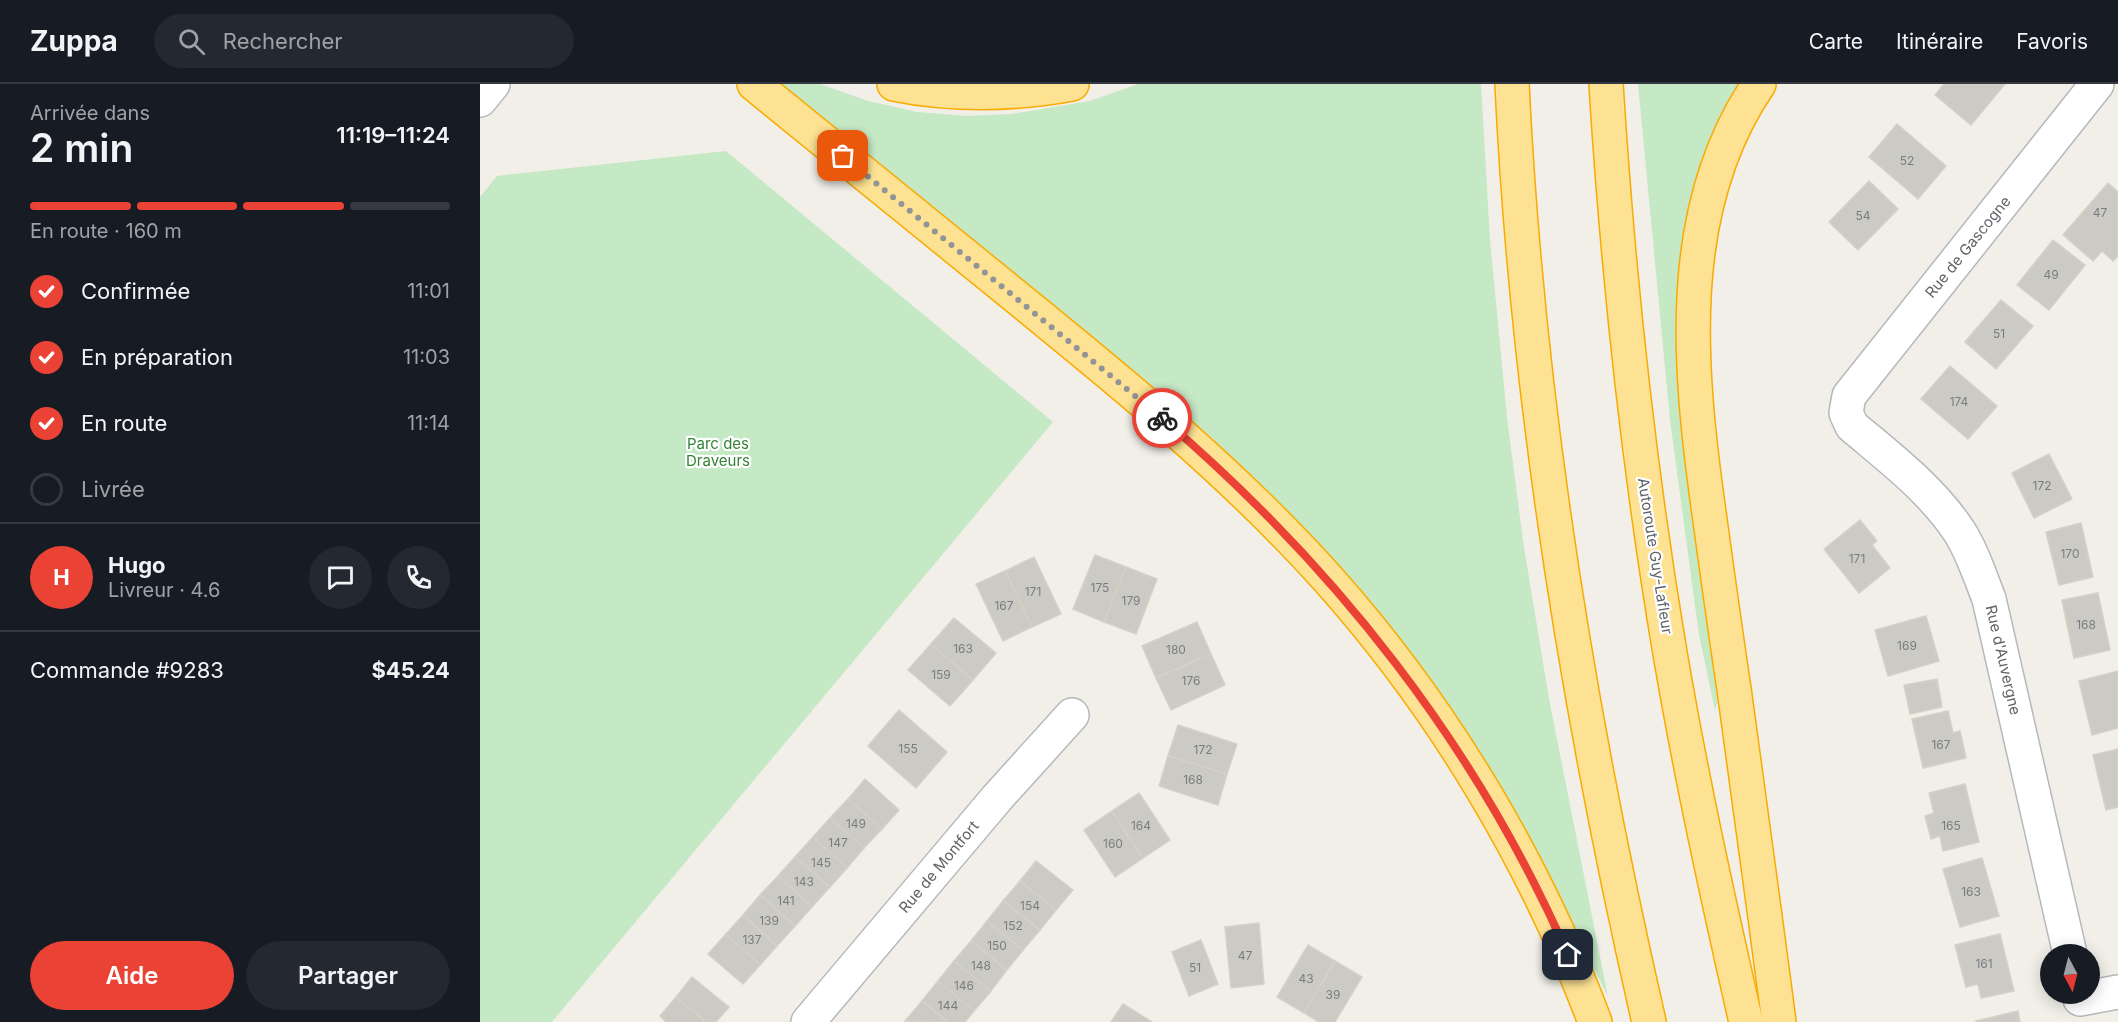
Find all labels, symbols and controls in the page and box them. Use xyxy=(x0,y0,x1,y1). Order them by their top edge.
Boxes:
search box xyxy=(154,14,574,68)
text: Zuppa xyxy=(30,24,118,58)
icon: search xyxy=(175,25,208,58)
text: Rechercher xyxy=(223,28,343,54)
text: Carte xyxy=(1809,29,1863,54)
text: Itinéraire xyxy=(1896,29,1983,54)
text: Favoris xyxy=(2016,29,2088,54)
text: Arrivée dans xyxy=(30,101,150,125)
text: 11:19–11:24 xyxy=(336,122,450,148)
text: 2 min xyxy=(30,124,133,171)
pin xyxy=(817,130,868,181)
icon: bag xyxy=(826,139,859,172)
house number: 52 xyxy=(1900,153,1914,168)
street label: Rue de Gascogne xyxy=(1921,192,2014,301)
house number: 47 xyxy=(2093,205,2107,220)
house number: 54 xyxy=(1855,208,1871,223)
text: En route · 160 m xyxy=(30,219,182,243)
house number: 49 xyxy=(2043,267,2059,282)
icon: check xyxy=(30,275,63,308)
text: Confirmée xyxy=(81,278,190,304)
text: 11:01 xyxy=(407,279,450,303)
house number: 51 xyxy=(1993,326,2005,341)
icon: check xyxy=(30,341,63,374)
text: En préparation xyxy=(81,344,233,370)
text: 11:03 xyxy=(403,345,450,369)
courier xyxy=(1132,388,1192,448)
house number: 174 xyxy=(1950,394,1969,409)
icon: bike xyxy=(1146,402,1179,435)
icon: check xyxy=(30,407,63,440)
text: En route xyxy=(81,410,167,436)
text: 11:14 xyxy=(407,411,450,435)
park label: Parc des Draveurs xyxy=(686,434,750,470)
text: Livrée xyxy=(81,476,145,502)
street label: Autoroute Guy-Lafleur xyxy=(1634,476,1677,636)
house number: 172 xyxy=(2033,478,2052,493)
button: chat xyxy=(309,546,372,609)
button: phone xyxy=(387,546,450,609)
house number: 170 xyxy=(2060,546,2080,561)
house number: 171 xyxy=(1849,551,1865,566)
text: Hugo xyxy=(108,552,166,578)
text: H xyxy=(53,564,70,590)
text: Livreur · 4.6 xyxy=(108,578,221,602)
house number: 175 xyxy=(1091,580,1109,595)
house number: 171 xyxy=(1025,584,1041,599)
house number: 179 xyxy=(1122,593,1141,608)
house number: 167 xyxy=(994,598,1014,613)
street label: Rue d'Auvergne xyxy=(1982,603,2025,717)
house number: 168 xyxy=(2076,617,2096,632)
house number: 169 xyxy=(1897,638,1917,653)
house number: 163 xyxy=(953,641,973,656)
house number: 180 xyxy=(1166,642,1186,657)
text: Commande #9283 xyxy=(30,657,224,683)
text: $45.24 xyxy=(371,657,450,683)
house number: 159 xyxy=(931,667,951,682)
house number: 176 xyxy=(1182,673,1200,688)
house number: 167 xyxy=(1931,737,1951,752)
house number: 155 xyxy=(898,741,918,756)
house number: 172 xyxy=(1194,742,1213,757)
house number: 168 xyxy=(1183,772,1203,787)
house number: 149 xyxy=(846,816,866,831)
street label: Rue de Montfort xyxy=(895,817,983,917)
house number: 164 xyxy=(1131,818,1151,833)
house number: 165 xyxy=(1941,818,1961,833)
house number: 147 xyxy=(828,835,848,850)
house number: 160 xyxy=(1103,836,1123,851)
house number: 145 xyxy=(811,855,831,870)
house number: 143 xyxy=(794,874,814,889)
house number: 163 xyxy=(1961,884,1981,899)
house number: 141 xyxy=(777,893,795,908)
house number: 154 xyxy=(1020,898,1040,913)
house number: 139 xyxy=(759,913,779,928)
house number: 152 xyxy=(1003,918,1023,933)
pin xyxy=(1542,929,1593,980)
house number: 137 xyxy=(742,932,762,947)
house number: 150 xyxy=(987,938,1007,953)
icon: home xyxy=(1551,938,1584,971)
button: Aide xyxy=(30,941,234,1010)
button: Partager xyxy=(246,941,450,1010)
north arrow xyxy=(2040,944,2100,1004)
map controls xyxy=(2040,944,2100,1004)
house number: 47 xyxy=(1238,948,1252,963)
house number: 161 xyxy=(1975,956,1993,971)
house number: 148 xyxy=(971,958,991,973)
house number: 51 xyxy=(1189,960,1201,975)
house number: 43 xyxy=(1298,971,1314,986)
house number: 146 xyxy=(954,978,974,993)
house number: 39 xyxy=(1326,987,1340,1002)
house number: 144 xyxy=(938,998,958,1013)

